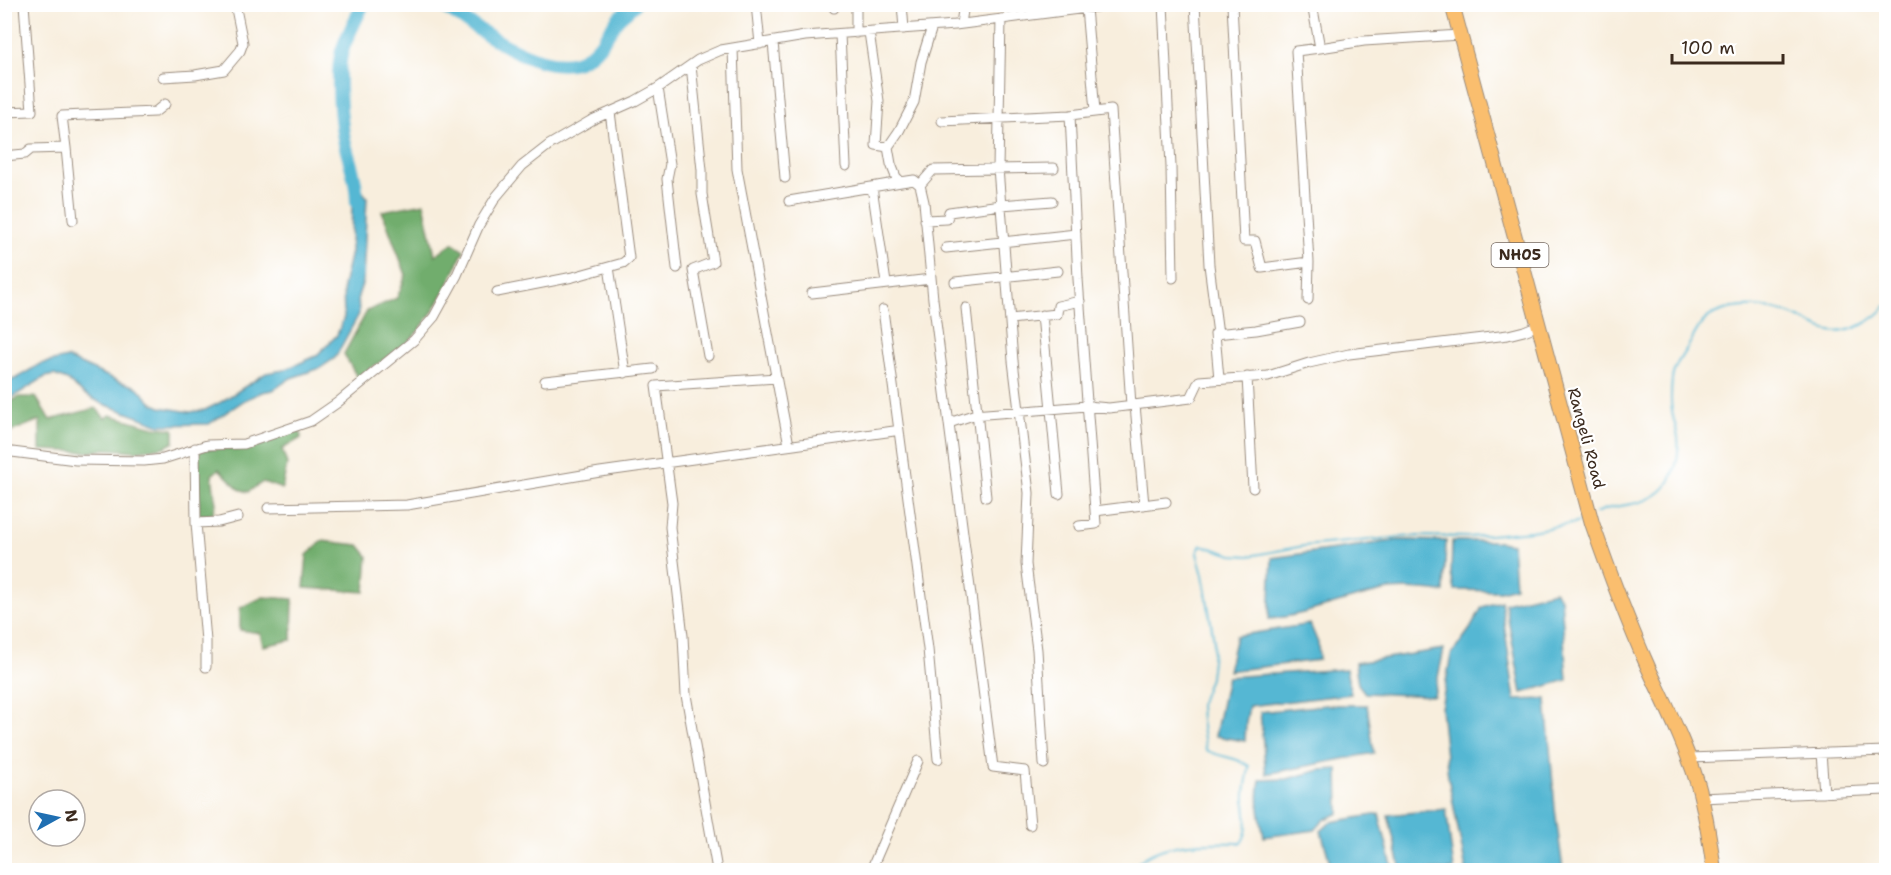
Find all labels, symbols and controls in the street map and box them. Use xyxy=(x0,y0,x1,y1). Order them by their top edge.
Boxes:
scale bar xyxy=(1672,27,1783,65)
text: 100 m xyxy=(1681,36,1735,60)
road number: NH05 xyxy=(1492,243,1549,267)
street label: Rangeli Road xyxy=(1563,385,1610,491)
north arrow xyxy=(27,788,87,848)
text: N xyxy=(60,808,83,824)

